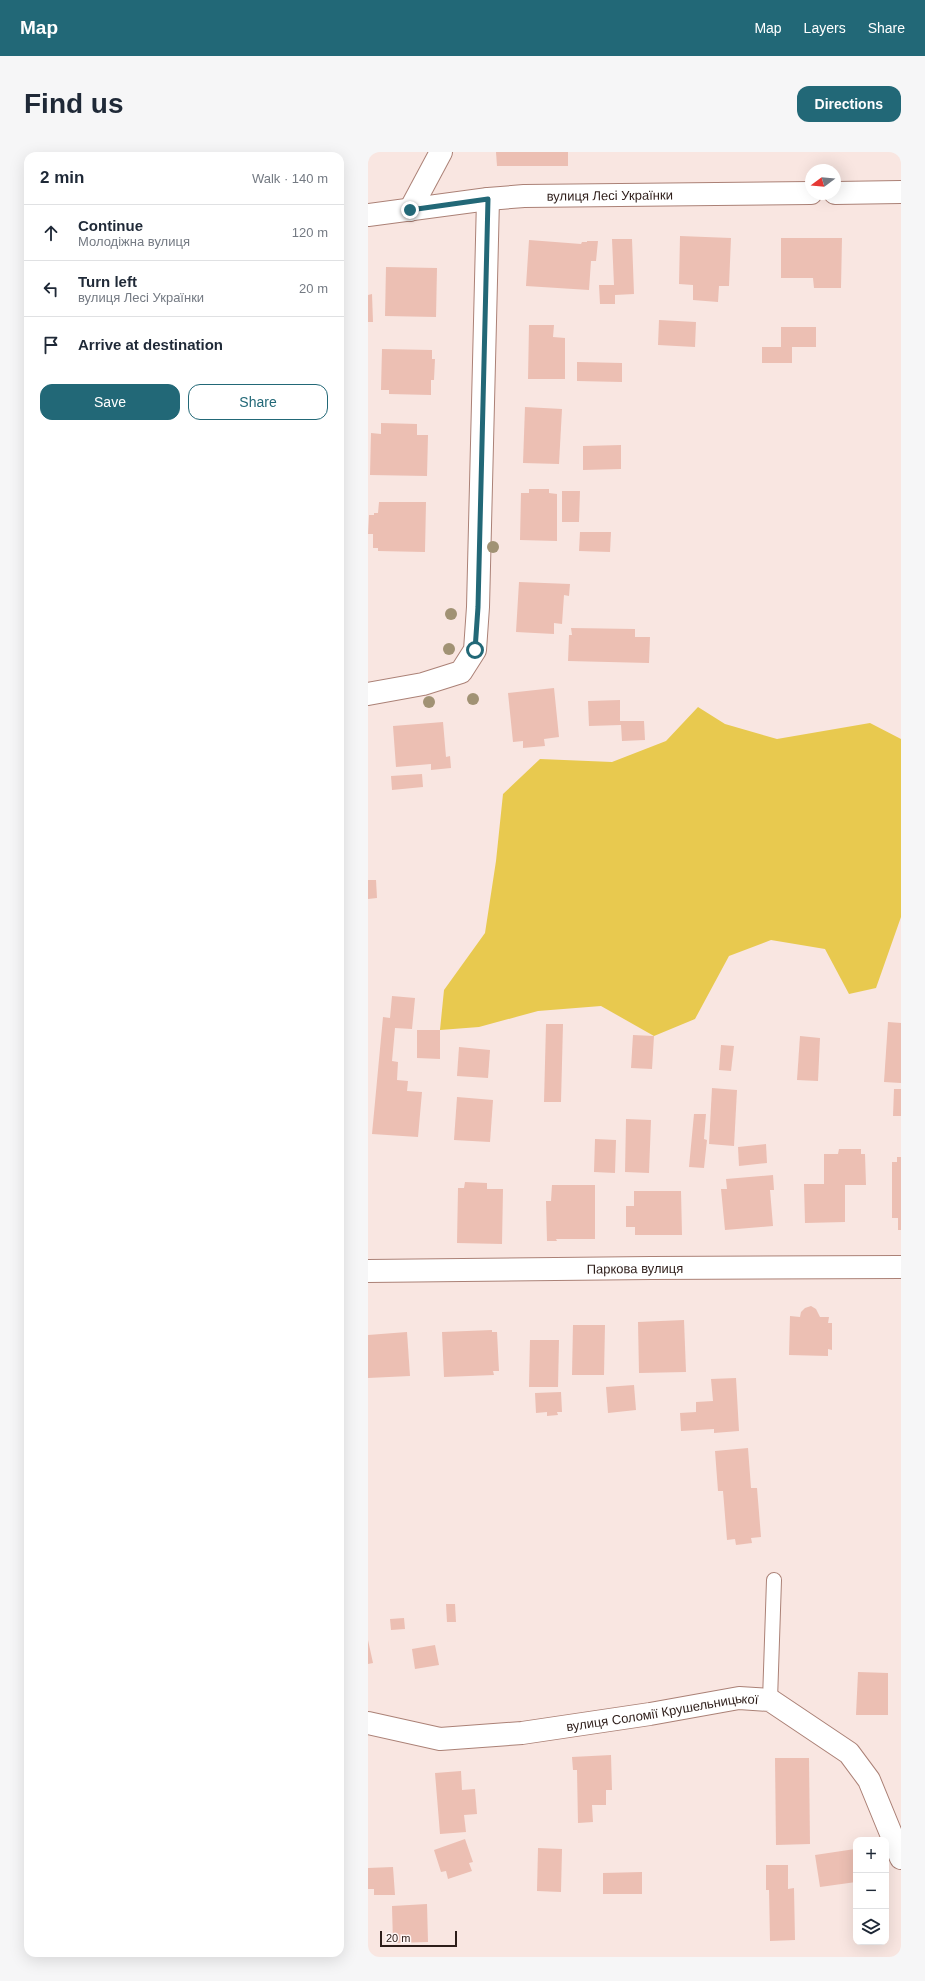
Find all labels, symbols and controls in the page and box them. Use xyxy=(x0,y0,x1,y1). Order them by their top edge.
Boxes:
text: Map xyxy=(20,17,58,38)
text: Map xyxy=(754,20,782,36)
text: Layers xyxy=(804,20,846,36)
text: Share xyxy=(868,20,905,36)
button: Directions xyxy=(797,86,901,122)
text: Find us xyxy=(24,88,124,119)
north arrow xyxy=(805,164,841,200)
text: 2 min xyxy=(40,168,84,187)
text: Walk · 140 m xyxy=(252,171,328,186)
street label: вулиця Лесі Українки xyxy=(547,187,673,204)
route end xyxy=(401,201,419,219)
text: Continue xyxy=(78,217,143,234)
icon: ahead xyxy=(40,222,62,244)
text: 120 m xyxy=(292,225,328,240)
text: Молодіжна вулиця xyxy=(78,234,190,249)
text: Turn left xyxy=(78,273,137,290)
icon: left xyxy=(40,278,62,300)
text: 20 m xyxy=(299,281,328,296)
text: вулиця Лесі Українки xyxy=(78,290,204,305)
icon: arrive xyxy=(40,334,62,356)
text: Arrive at destination xyxy=(78,336,223,353)
button: Save xyxy=(40,384,180,420)
button: Share xyxy=(188,384,328,420)
route start xyxy=(466,641,484,659)
street label: Паркова вулиця xyxy=(587,1261,683,1277)
street label: вулиця Соломії Крушельницької xyxy=(565,1691,759,1734)
map controls xyxy=(853,1837,889,1945)
button: + xyxy=(853,1837,889,1873)
button: − xyxy=(853,1873,889,1909)
button: layers xyxy=(853,1909,889,1945)
scale bar xyxy=(380,1929,457,1948)
text: 20 m xyxy=(386,1932,410,1944)

